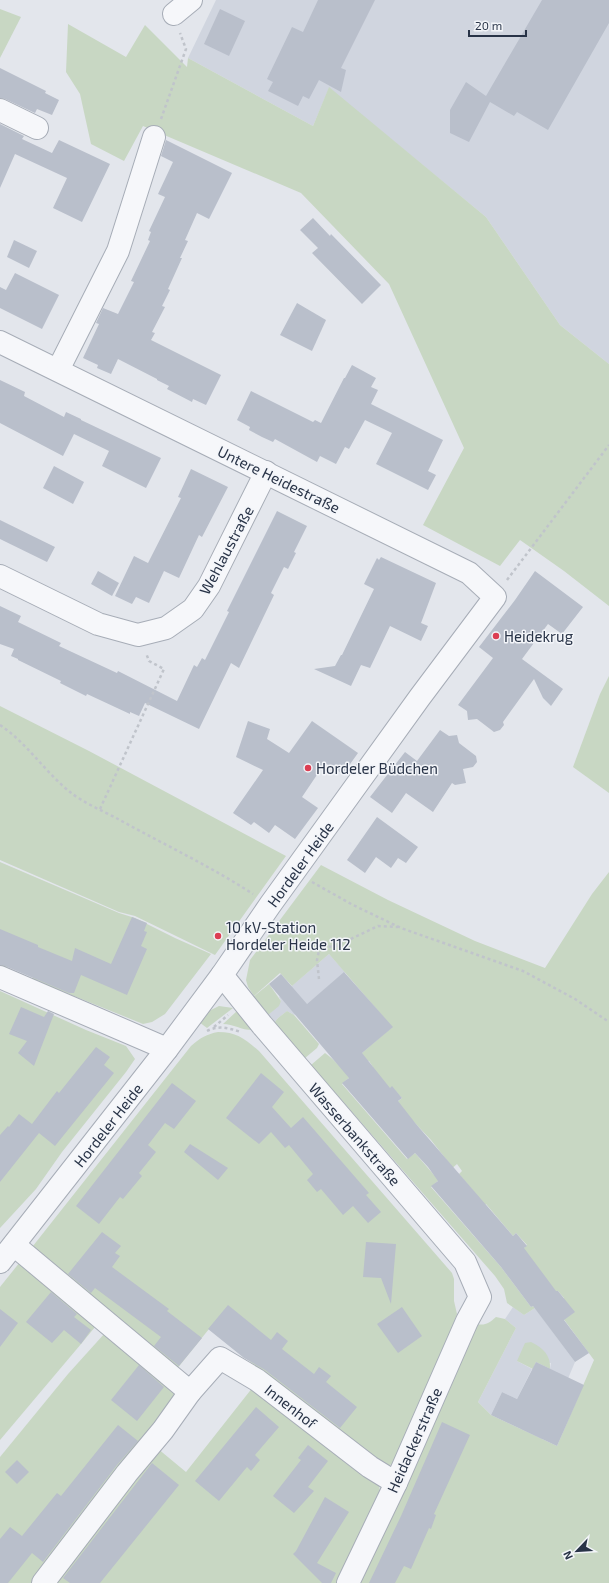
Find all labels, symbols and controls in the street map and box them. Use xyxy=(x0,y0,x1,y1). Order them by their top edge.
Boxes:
scale bar xyxy=(469,12,526,38)
text: 20 m xyxy=(475,18,502,32)
street label: Untere Heidestraße xyxy=(215,442,343,516)
street label: Wehlaustraße xyxy=(195,503,257,597)
place label: Heidekrug xyxy=(504,627,574,645)
marker: Heidekrug xyxy=(491,631,501,641)
place label: Hordeler Büdchen xyxy=(316,759,438,777)
marker: Hordeler Büdchen xyxy=(303,763,313,773)
street label: Hordeler Heide xyxy=(263,818,337,910)
place label: 10 kV-Station Hordeler Heide 112 xyxy=(226,918,351,953)
marker: 10 kV-Station Hordeler Heide 112 xyxy=(213,931,223,941)
street label: Wasserbankstraße xyxy=(305,1079,405,1189)
street label: Hordeler Heide xyxy=(70,1080,146,1170)
street label: Innenhof xyxy=(261,1380,321,1432)
street label: Heidackerstraße xyxy=(383,1385,445,1495)
north arrow xyxy=(557,1531,597,1571)
text: N xyxy=(560,1549,575,1562)

